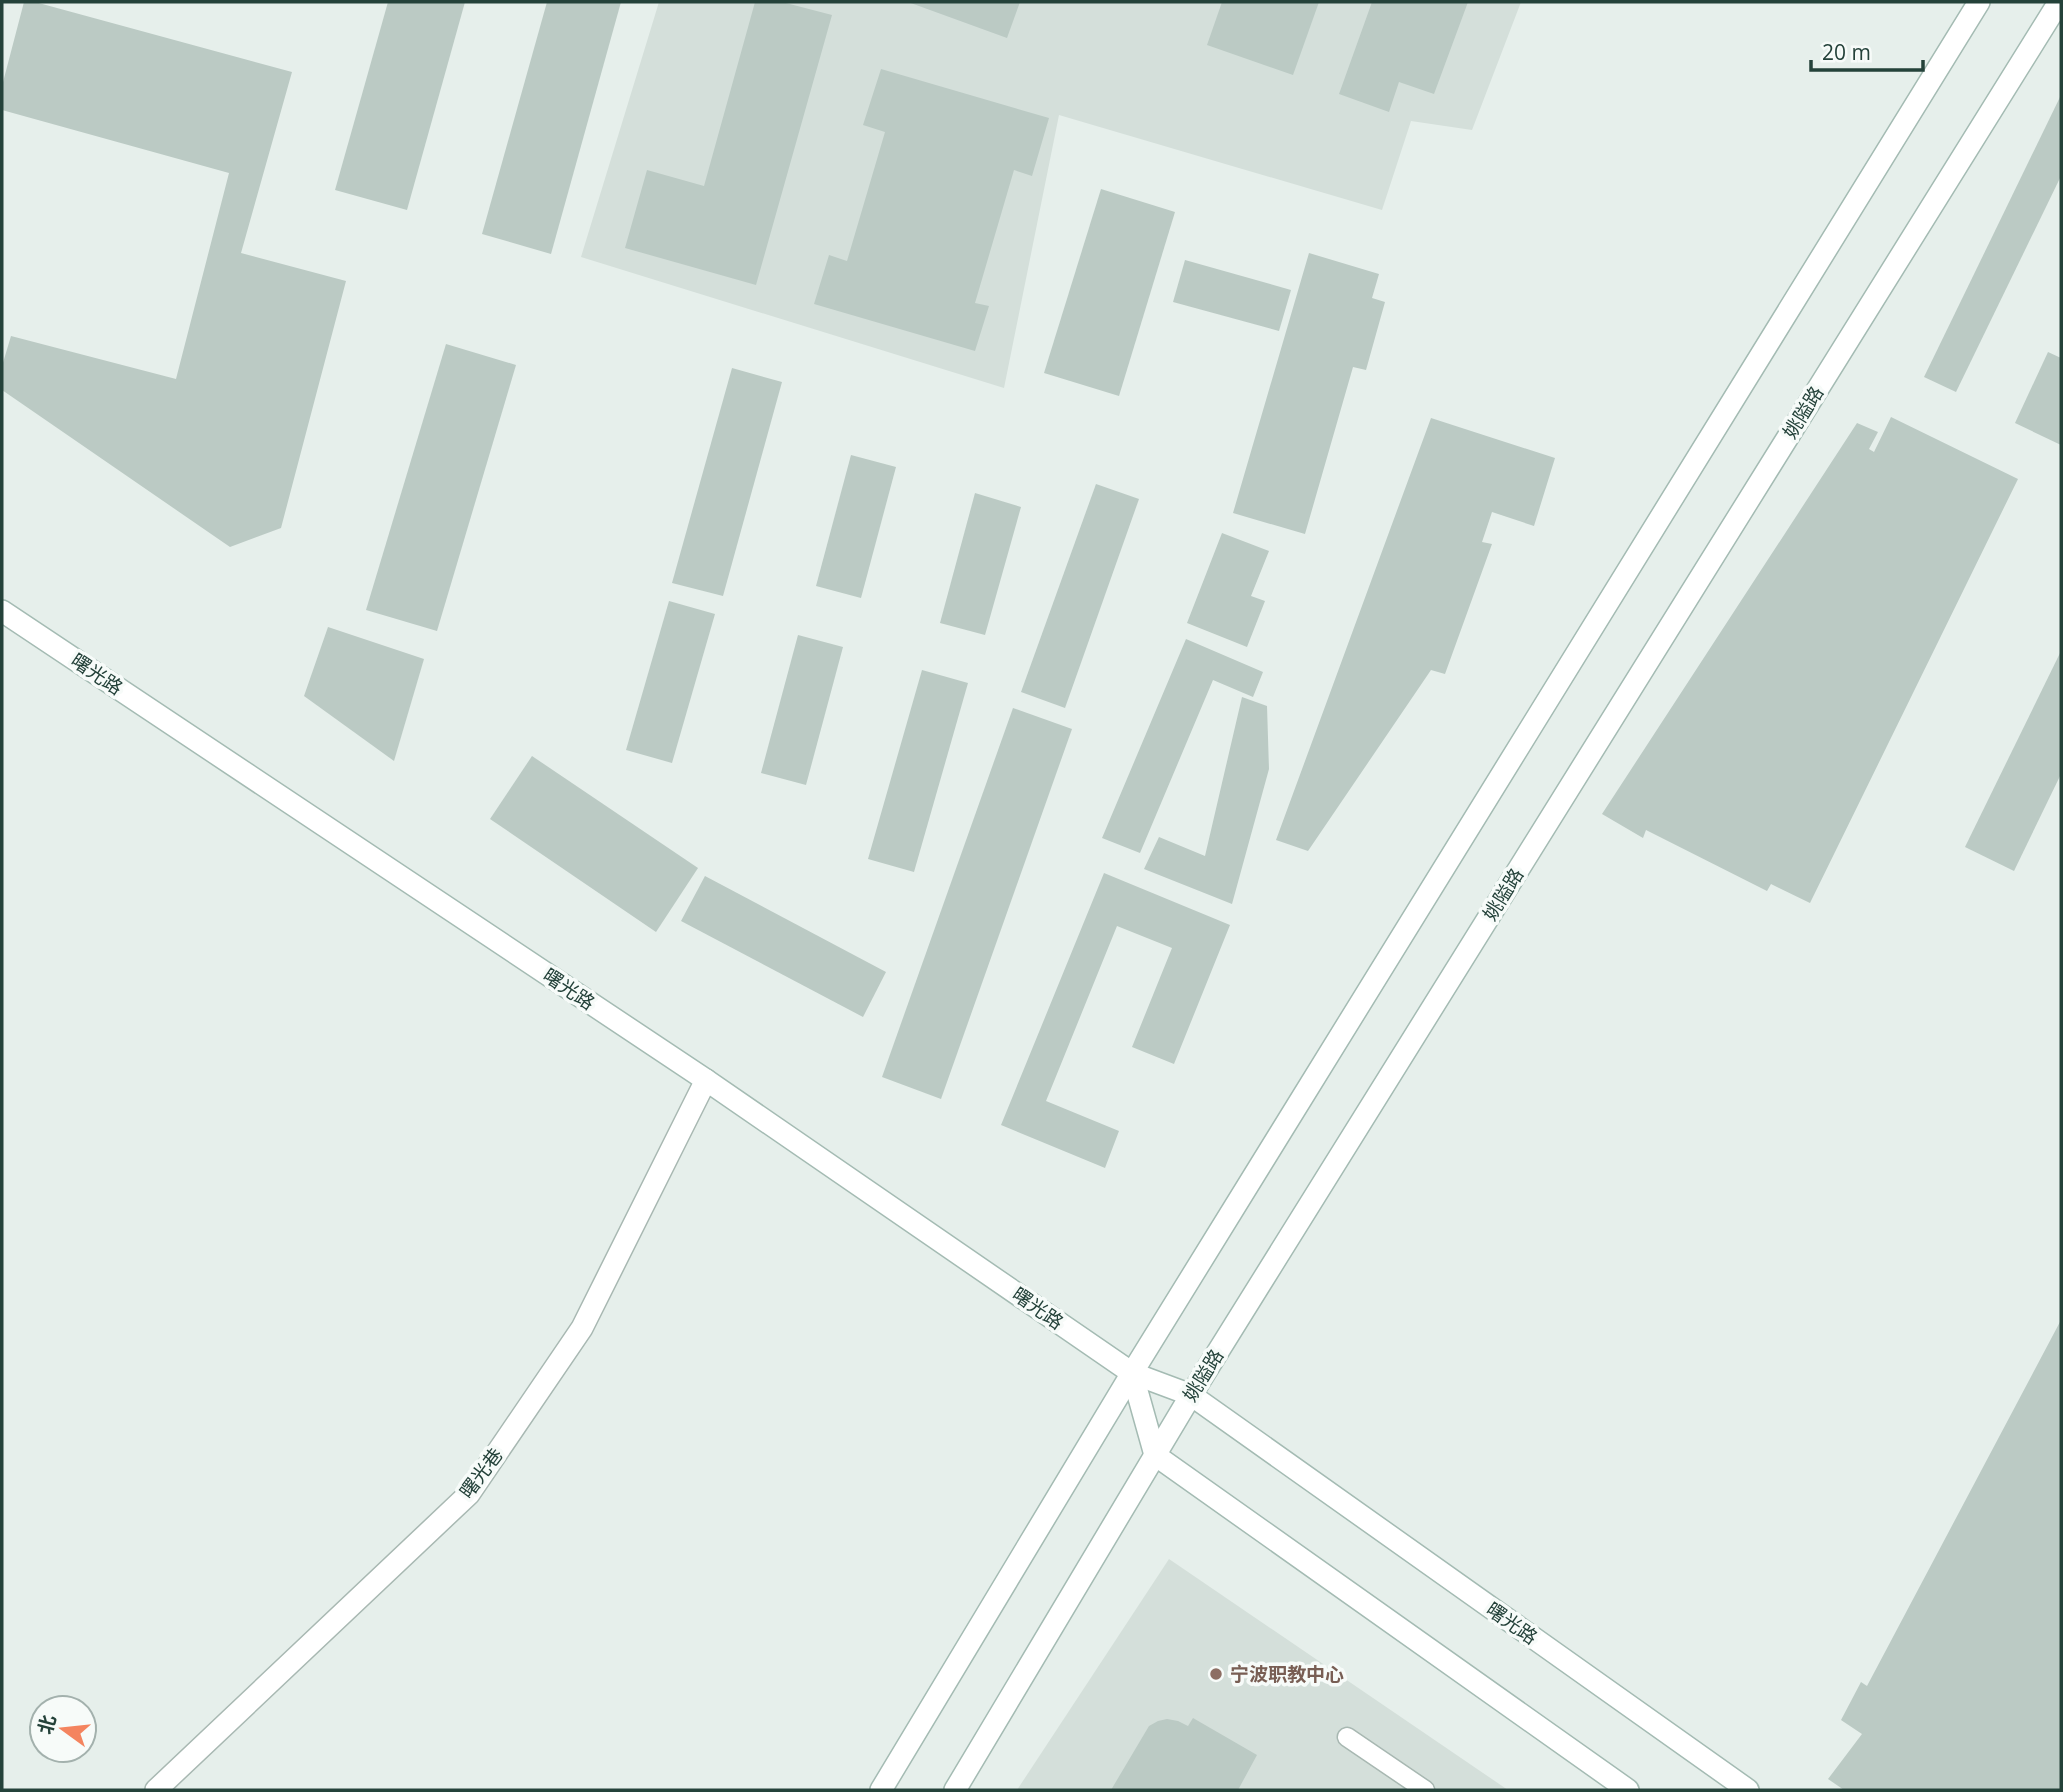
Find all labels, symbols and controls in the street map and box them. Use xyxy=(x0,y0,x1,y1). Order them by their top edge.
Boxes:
scale bar xyxy=(1811,28,1923,72)
text: 20 m xyxy=(1822,38,1871,66)
street label: 姚隘路 xyxy=(1777,381,1829,443)
street label: 曙光路 xyxy=(66,647,128,701)
street label: 姚隘路 xyxy=(1477,863,1529,925)
street label: 曙光路 xyxy=(538,962,600,1016)
street label: 曙光路 xyxy=(1007,1281,1069,1335)
street label: 姚隘路 xyxy=(1177,1344,1229,1406)
street label: 曙光巷 xyxy=(453,1442,509,1504)
street label: 曙光路 xyxy=(1481,1596,1543,1650)
place label: 宁波职教中心 xyxy=(1230,1661,1344,1687)
marker: 宁波职教中心 xyxy=(1208,1666,1224,1682)
north arrow xyxy=(28,1694,98,1764)
text: 北 xyxy=(32,1712,62,1737)

